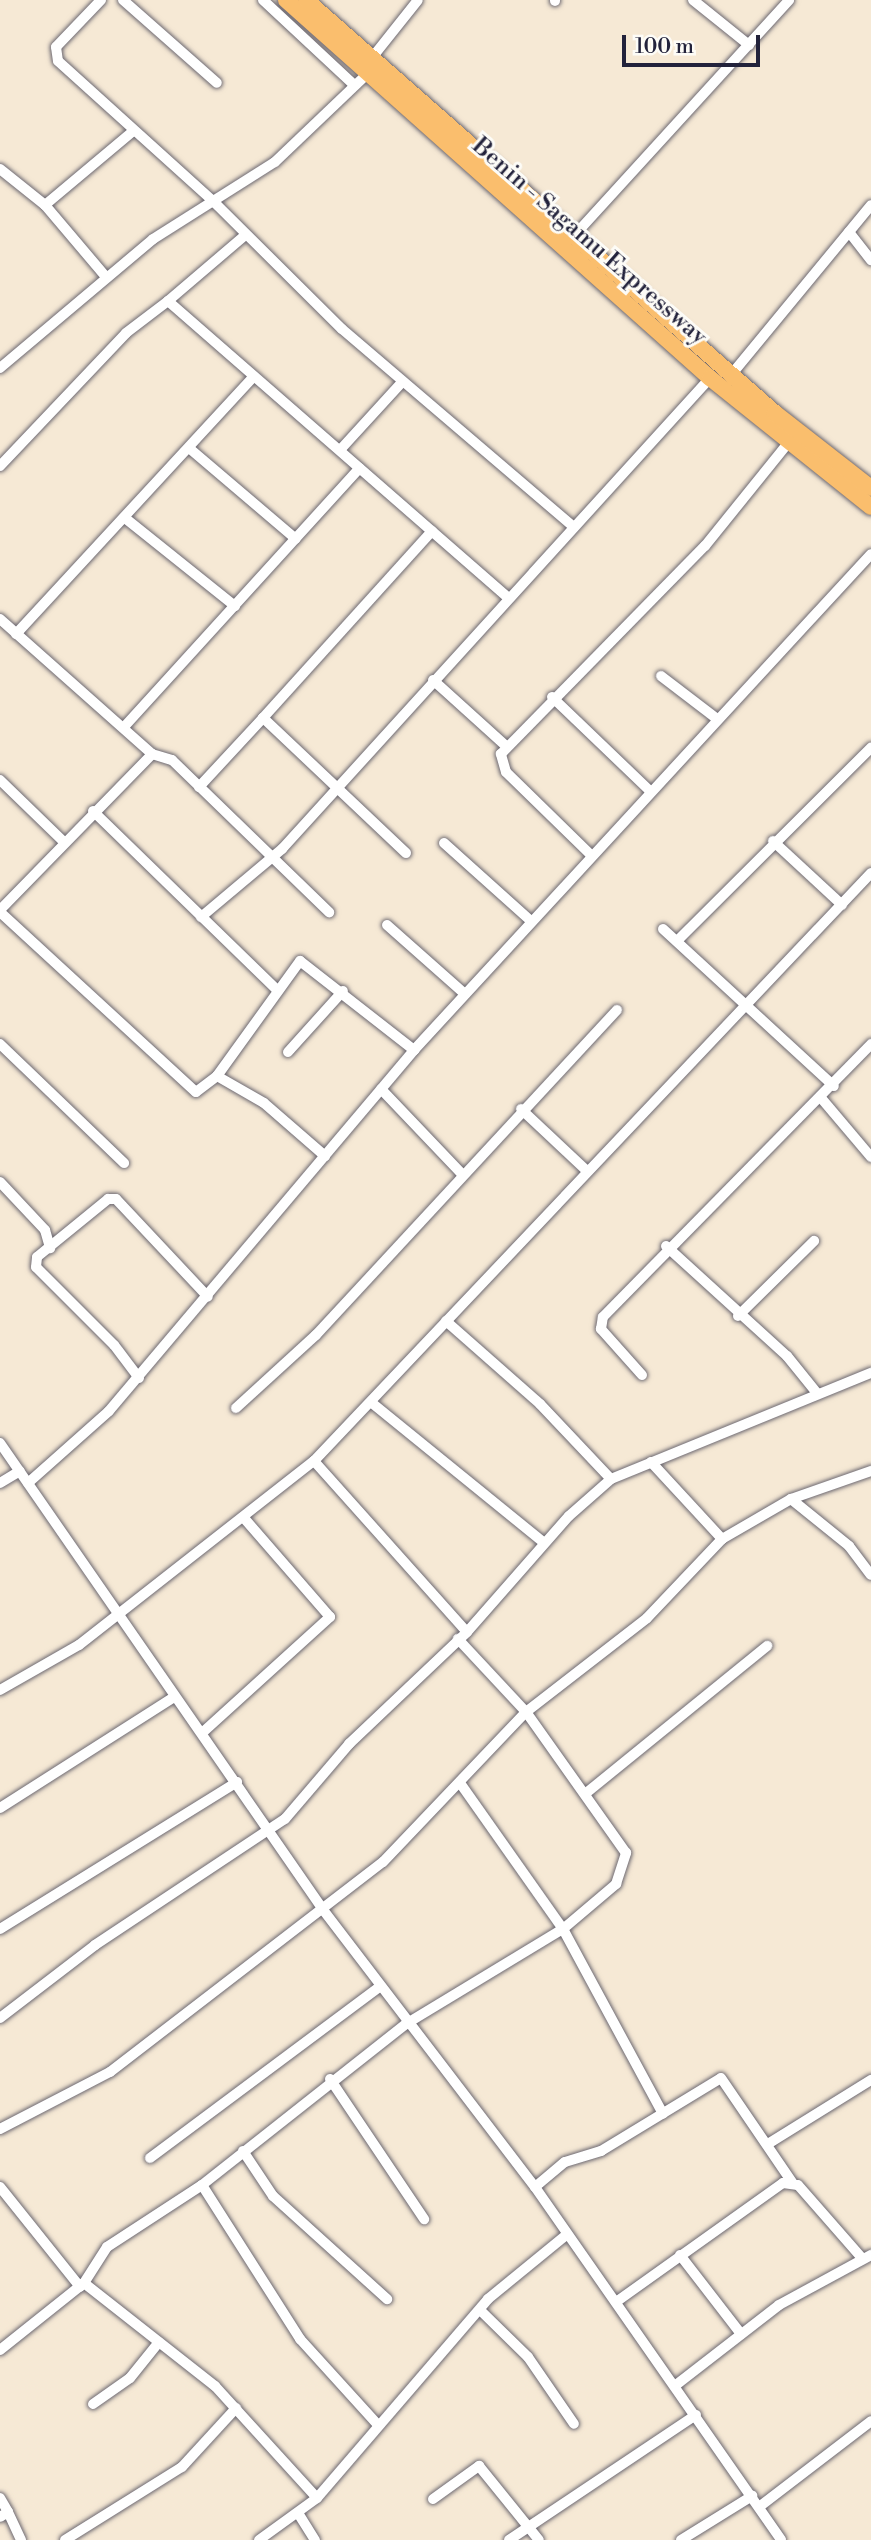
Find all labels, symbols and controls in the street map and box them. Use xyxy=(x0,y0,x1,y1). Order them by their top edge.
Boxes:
scale bar xyxy=(626,21,764,65)
text: 100 m xyxy=(635,34,694,60)
street label: Benin - Sagamu Expressway xyxy=(466,132,712,352)

